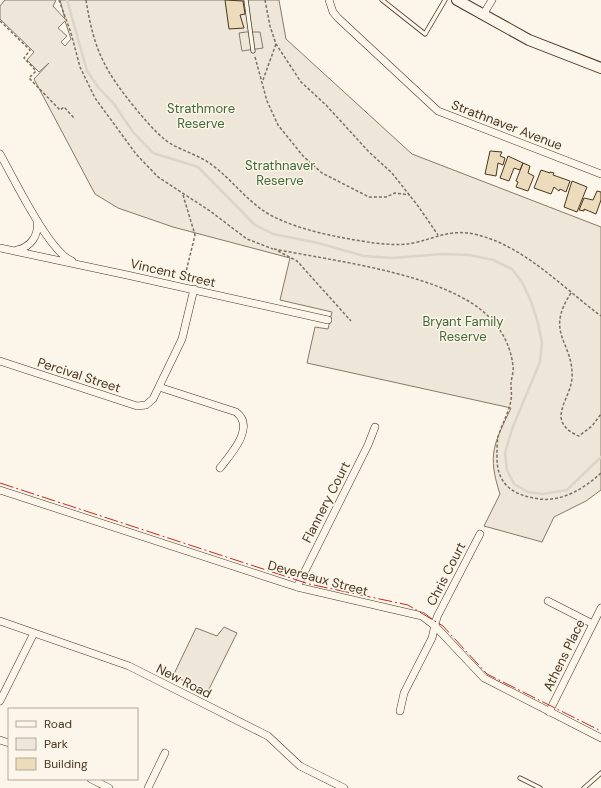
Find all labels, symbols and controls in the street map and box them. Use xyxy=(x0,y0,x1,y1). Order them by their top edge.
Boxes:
street label: Strathnaver Avenue xyxy=(449,96,565,154)
park label: Strathmore Reserve xyxy=(167,100,235,132)
park label: Strathnaver Reserve xyxy=(245,157,315,189)
street label: Vincent Street xyxy=(129,255,217,291)
park label: Bryant Family Reserve xyxy=(423,313,503,345)
street label: Percival Street xyxy=(35,354,123,396)
street label: Flannery Court xyxy=(298,458,354,546)
street label: Chris Court xyxy=(423,539,469,609)
street label: Devereaux Street xyxy=(266,556,370,600)
street label: Athens Place xyxy=(539,616,589,694)
street label: New Road xyxy=(154,660,214,702)
legend xyxy=(8,708,138,780)
text: Road xyxy=(44,716,72,732)
text: Park xyxy=(44,736,68,752)
text: Building xyxy=(44,756,88,772)

